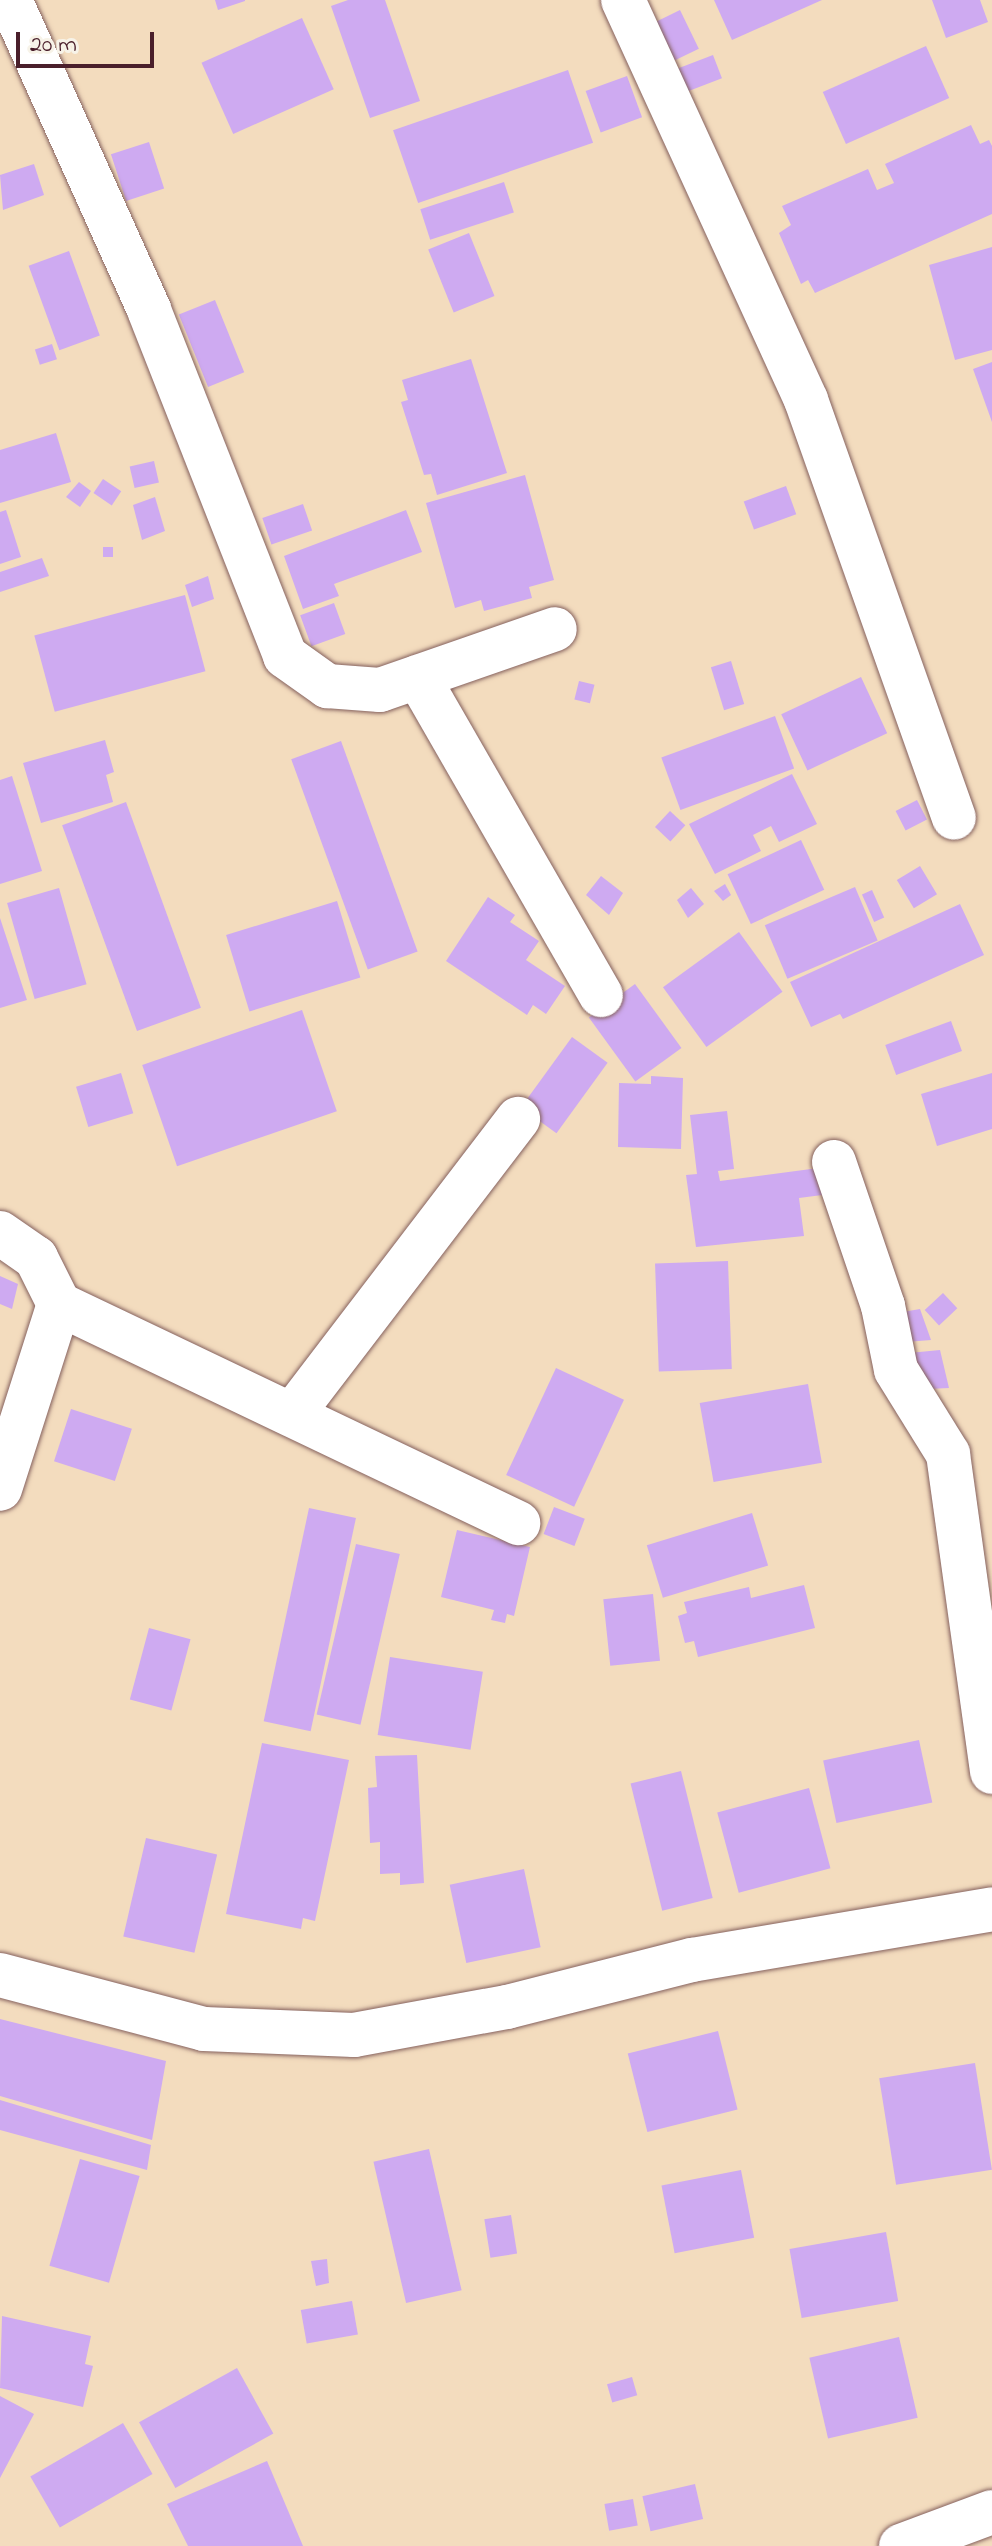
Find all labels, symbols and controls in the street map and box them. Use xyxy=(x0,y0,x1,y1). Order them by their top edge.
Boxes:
scale bar xyxy=(20,16,158,66)
text: 20 m xyxy=(30,28,77,63)

